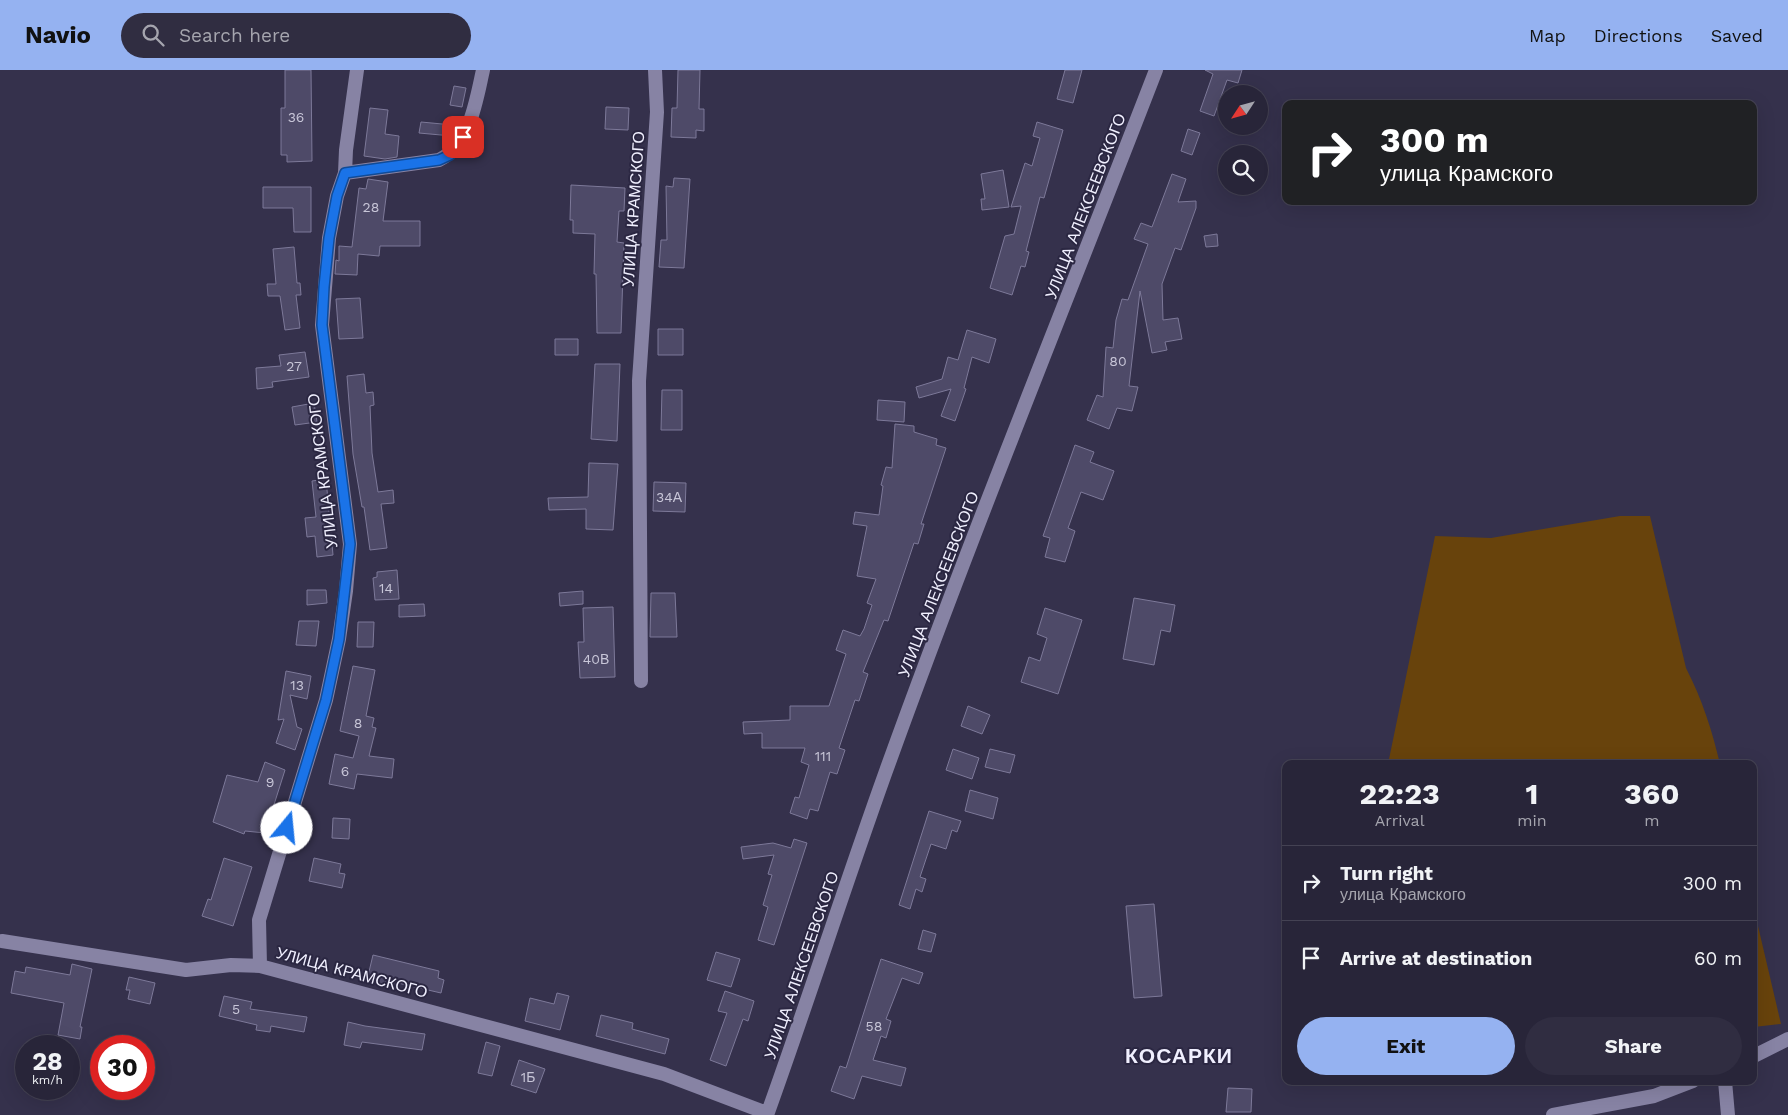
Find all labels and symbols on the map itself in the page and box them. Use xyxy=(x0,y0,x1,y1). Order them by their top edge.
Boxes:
north arrow xyxy=(1218,85,1268,135)
house number: 36 xyxy=(288,109,304,125)
street label: УЛИЦА АЛЕКСЕЕВСКОГО xyxy=(1041,111,1130,302)
pin xyxy=(442,116,484,158)
street label: УЛИЦА КРАМСКОГО xyxy=(619,131,648,287)
house number: 28 xyxy=(363,199,379,215)
house number: 80 xyxy=(1109,353,1127,369)
house number: 27 xyxy=(286,358,302,374)
street label: УЛИЦА КРАМСКОГО xyxy=(304,392,341,549)
house number: 34А xyxy=(656,489,683,505)
street label: УЛИЦА АЛЕКСЕЕВСКОГО xyxy=(894,489,983,680)
house number: 14 xyxy=(379,580,393,596)
house number: 40В xyxy=(583,651,609,667)
house number: 13 xyxy=(290,677,304,693)
house number: 8 xyxy=(354,715,362,731)
house number: 111 xyxy=(815,748,831,764)
house number: 6 xyxy=(341,763,349,779)
house number: 9 xyxy=(266,774,274,790)
position arrow xyxy=(260,801,312,853)
street label: УЛИЦА АЛЕКСЕЕВСКОГО xyxy=(760,869,843,1062)
street label: УЛИЦА КРАМСКОГО xyxy=(274,943,430,1002)
house number: 5 xyxy=(232,1001,240,1017)
house number: 58 xyxy=(866,1018,882,1034)
speed limit sign: 30 xyxy=(90,1035,155,1100)
district label: КОСАРКИ xyxy=(1125,1043,1233,1068)
house number: 1Б xyxy=(521,1069,535,1085)

